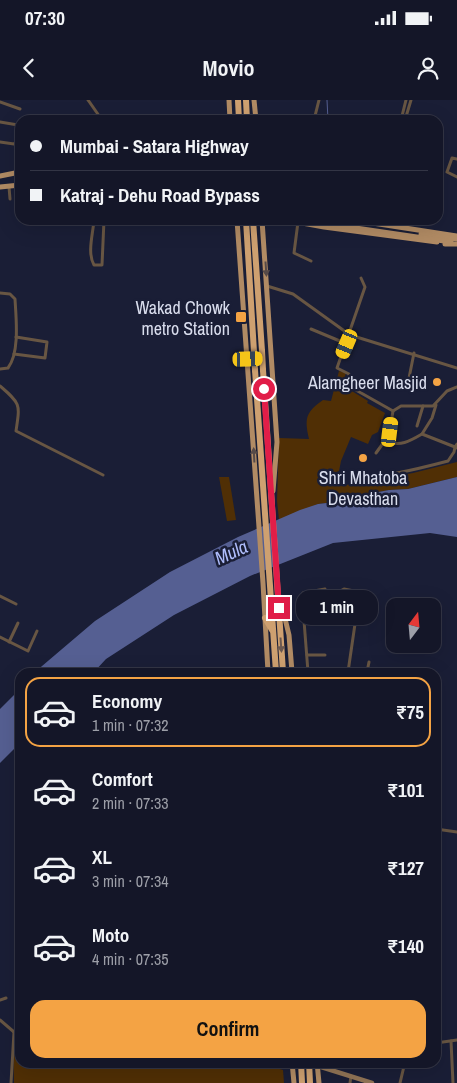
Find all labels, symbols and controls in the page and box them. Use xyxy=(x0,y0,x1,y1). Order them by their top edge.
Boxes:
text: 07:30 xyxy=(25,5,65,31)
text: Movio xyxy=(202,53,255,83)
icon: back xyxy=(15,54,43,82)
icon: person xyxy=(414,54,442,82)
text: Mumbai - Satara Highway xyxy=(60,133,249,159)
text: Katraj - Dehu Road Bypass xyxy=(60,182,260,208)
one-way arrow xyxy=(262,261,270,277)
place label: Wakad Chowk metro Station xyxy=(135,295,231,341)
marker: Wakad Chowk metro Station xyxy=(234,310,248,324)
car xyxy=(334,327,359,361)
car xyxy=(232,351,263,367)
place label: Alamgheer Masjid xyxy=(307,370,427,395)
marker: Alamgheer Masjid xyxy=(431,376,443,388)
route start xyxy=(253,378,275,400)
car xyxy=(380,416,399,448)
one-way arrow xyxy=(249,447,257,463)
marker: Shri Mhatoba Devasthan xyxy=(357,452,369,464)
place label: Shri Mhatoba Devasthan xyxy=(319,465,407,511)
water label: Mula xyxy=(210,533,252,571)
callout: 1 min xyxy=(296,590,379,626)
text: 1 min xyxy=(320,596,354,618)
route end xyxy=(268,597,290,619)
north arrow xyxy=(386,598,441,652)
map controls xyxy=(386,598,441,653)
one-way arrow xyxy=(278,637,286,653)
text: Economy xyxy=(92,688,162,714)
icon: car xyxy=(32,690,77,735)
text: ₹75 xyxy=(396,699,424,725)
text: 1 min · 07:32 xyxy=(92,714,169,736)
text: Comfort xyxy=(92,766,153,792)
icon: car xyxy=(32,768,77,813)
text: ₹101 xyxy=(387,777,424,803)
text: 2 min · 07:33 xyxy=(92,792,169,814)
text: XL xyxy=(92,844,112,870)
icon: car xyxy=(32,846,77,891)
text: ₹127 xyxy=(387,855,424,881)
text: 3 min · 07:34 xyxy=(92,870,169,892)
text: Moto xyxy=(92,922,129,948)
icon: car xyxy=(32,924,77,969)
text: ₹140 xyxy=(387,933,424,959)
text: 4 min · 07:35 xyxy=(92,948,169,970)
button: Confirm xyxy=(30,1000,426,1058)

